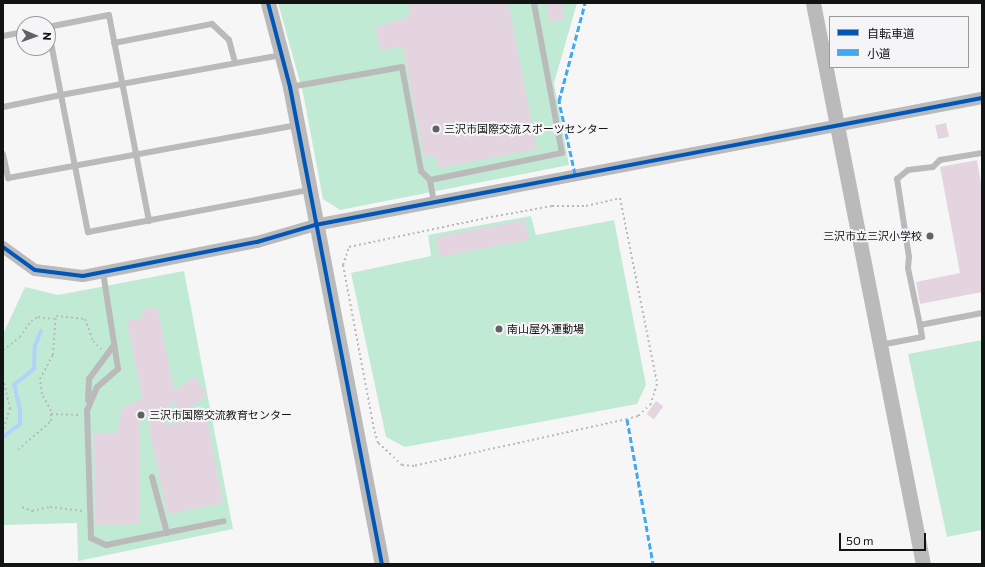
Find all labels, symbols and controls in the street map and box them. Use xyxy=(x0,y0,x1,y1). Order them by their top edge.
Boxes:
north arrow xyxy=(16,16,56,56)
legend xyxy=(829,16,969,68)
text: 自転車道 xyxy=(867,26,915,40)
text: N xyxy=(41,32,54,41)
text: 小道 xyxy=(867,46,891,60)
place label: 三沢市国際交流スポーツセンター xyxy=(444,122,609,136)
marker: 三沢市国際交流スポーツセンター xyxy=(431,124,441,134)
place label: 三沢市立三沢小学校 xyxy=(823,229,922,243)
marker: 三沢市立三沢小学校 xyxy=(925,231,935,241)
place label: 南山屋外運動場 xyxy=(507,322,584,336)
marker: 南山屋外運動場 xyxy=(494,324,504,334)
place label: 三沢市国際交流教育センター xyxy=(149,408,292,422)
marker: 三沢市国際交流教育センター xyxy=(136,410,146,420)
scale bar xyxy=(841,525,928,551)
text: 50 m xyxy=(846,533,874,547)

